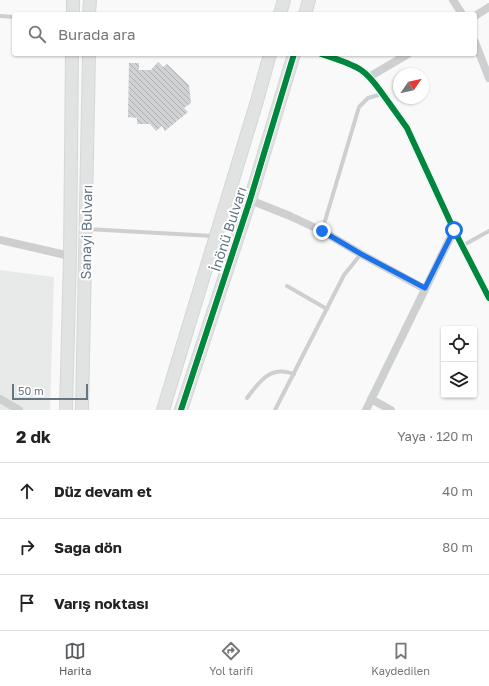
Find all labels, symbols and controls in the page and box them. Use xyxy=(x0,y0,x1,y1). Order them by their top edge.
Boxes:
search box xyxy=(12,12,477,56)
icon: search xyxy=(26,23,48,45)
text: Burada ara xyxy=(58,25,135,43)
north arrow xyxy=(393,68,429,104)
street label: Sanayi Bulvarı xyxy=(77,184,95,280)
street label: İnönü Bulvarı xyxy=(206,184,250,274)
route start xyxy=(445,221,463,239)
route end xyxy=(313,222,331,240)
map controls xyxy=(441,326,477,398)
button: locate xyxy=(441,326,477,362)
button: layers xyxy=(441,362,477,398)
scale bar xyxy=(12,382,88,401)
text: 50 m xyxy=(18,384,44,397)
text: 2 dk xyxy=(16,426,51,447)
text: Yaya · 120 m xyxy=(397,428,473,444)
icon: ahead xyxy=(16,480,38,502)
text: Düz devam et xyxy=(54,482,152,500)
text: 40 m xyxy=(442,483,473,499)
icon: right xyxy=(16,536,38,558)
text: Sağa dön xyxy=(54,538,122,556)
text: 80 m xyxy=(442,539,473,555)
icon: arrive xyxy=(16,592,38,614)
text: Varış noktası xyxy=(54,594,149,612)
tab: Harita xyxy=(59,640,91,677)
tab: Yol tarifi xyxy=(209,640,253,677)
tab: Kaydedilen xyxy=(371,640,430,677)

